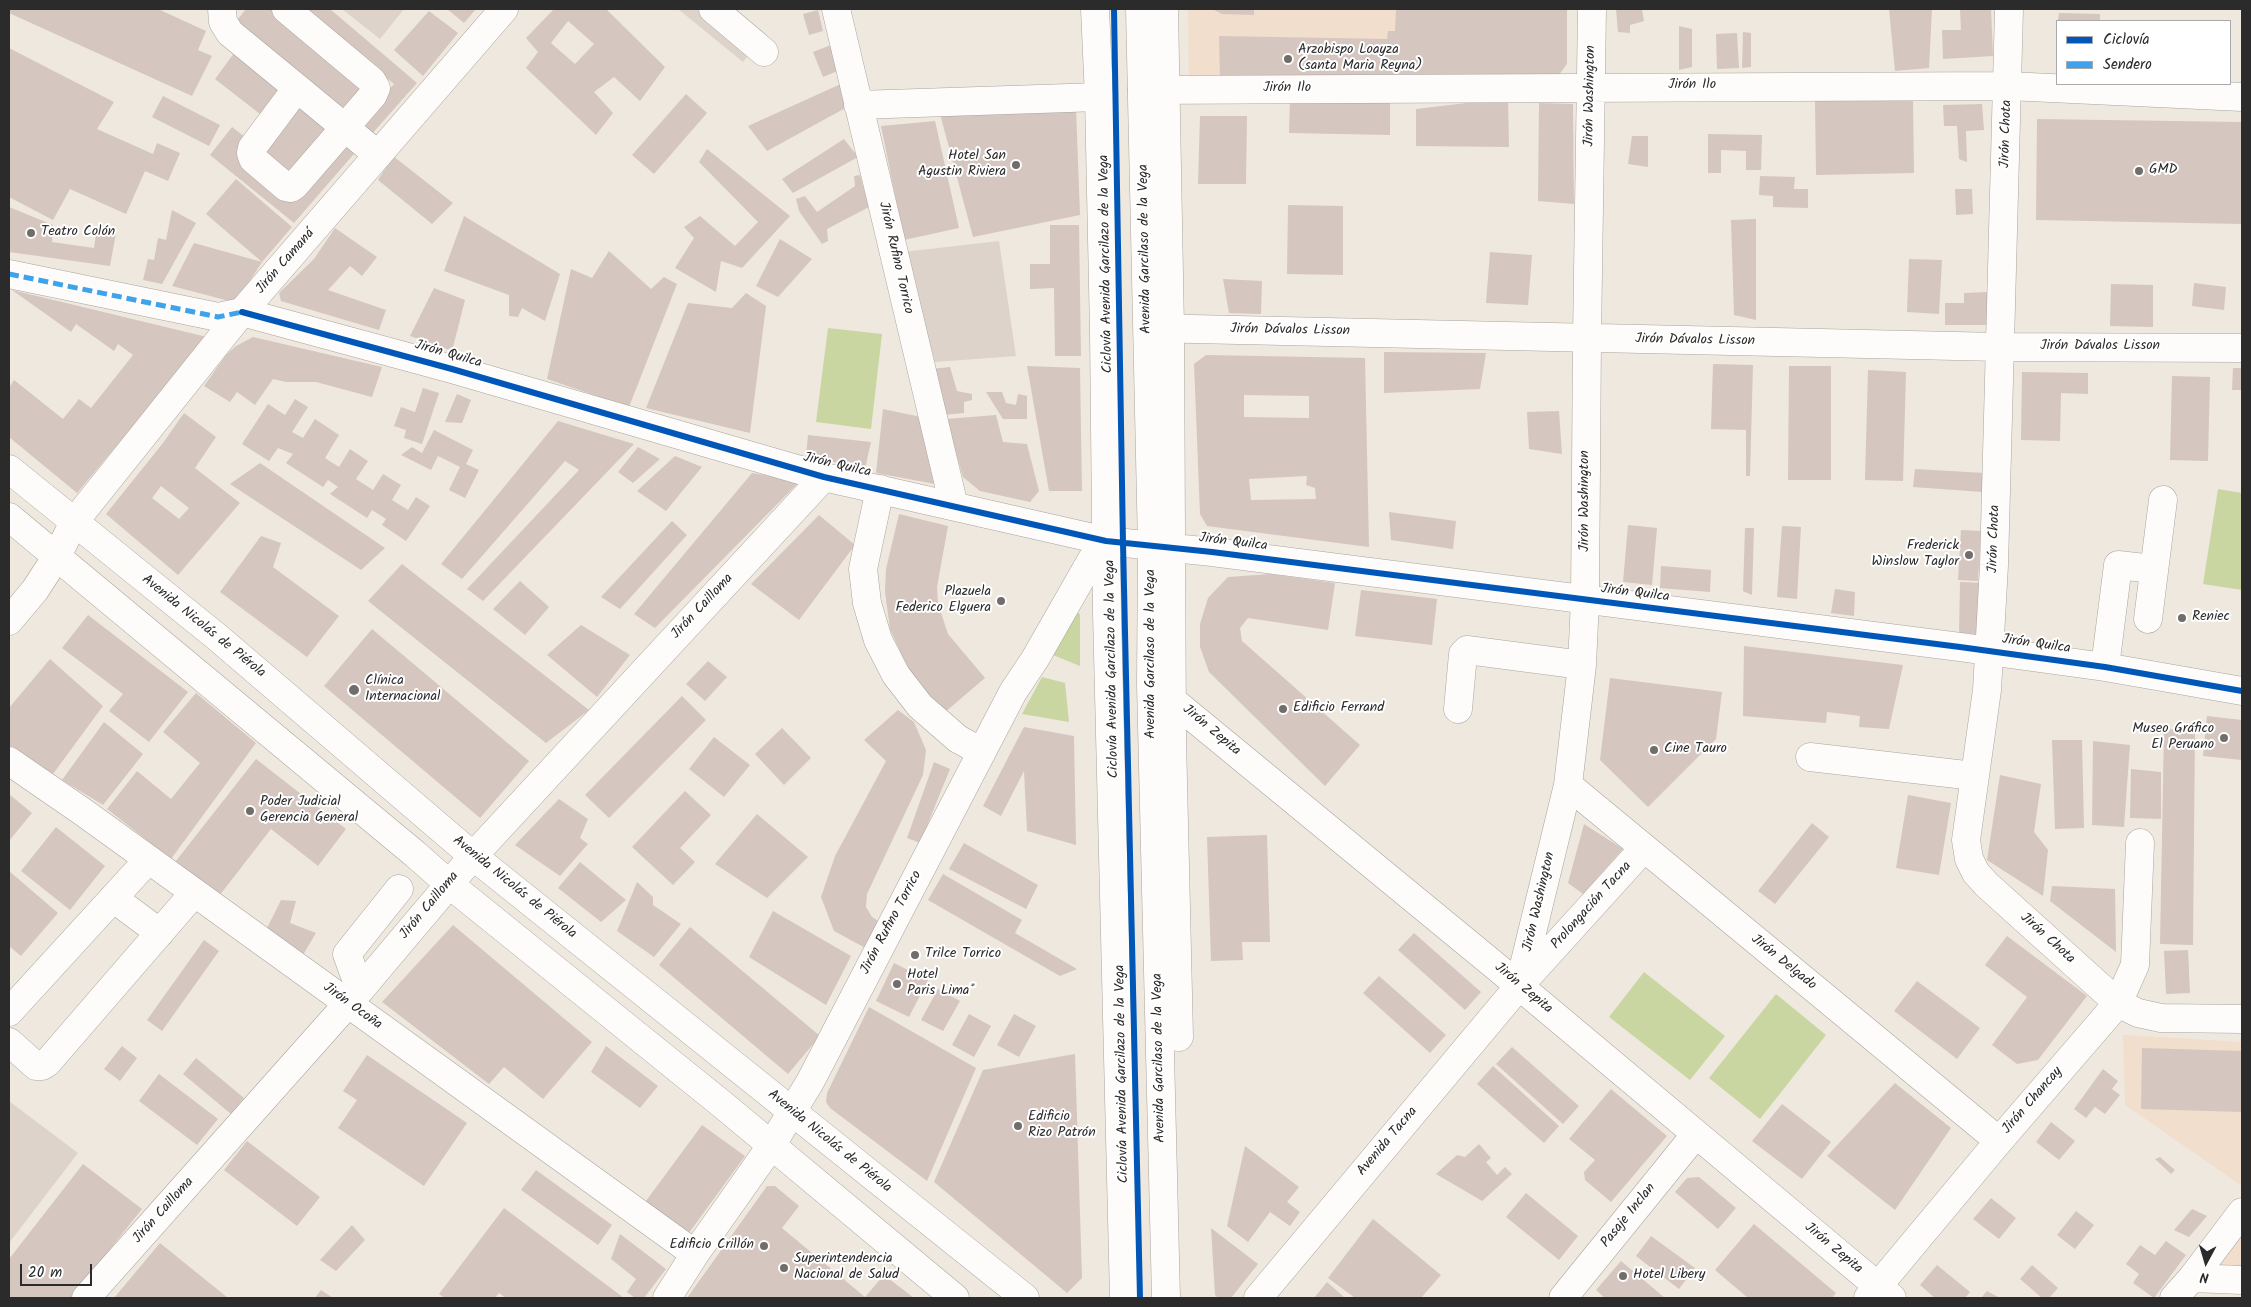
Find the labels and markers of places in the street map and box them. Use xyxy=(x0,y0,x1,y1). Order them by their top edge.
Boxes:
place label: Arzobispo Loayza (santa Maria Reyna) xyxy=(1298,43,1422,75)
marker: Arzobispo Loayza (santa Maria Reyna) xyxy=(1282,53,1294,65)
place label: Hotel San Agustin Riviera xyxy=(918,149,1006,182)
marker: Hotel San Agustin Riviera xyxy=(1010,159,1022,171)
place label: GMD xyxy=(2149,163,2178,179)
marker: GMD xyxy=(2133,165,2145,177)
place label: Teatro Colón xyxy=(41,225,115,241)
marker: Teatro Colón xyxy=(25,227,37,239)
place label: Frederick Winslow Taylor xyxy=(1871,539,1959,572)
marker: Frederick Winslow Taylor xyxy=(1963,549,1975,561)
place label: Plazuela Federico Elguera xyxy=(895,585,991,618)
marker: Plazuela Federico Elguera xyxy=(995,595,1007,607)
place label: Reniec xyxy=(2192,610,2230,626)
marker: Reniec xyxy=(2176,612,2188,624)
place label: Clínica Internacional xyxy=(365,674,441,706)
marker: Clínica Internacional xyxy=(347,683,361,697)
place label: Edificio Ferrand xyxy=(1293,701,1384,717)
marker: Edificio Ferrand xyxy=(1277,703,1289,715)
place label: Museo Gráfico El Peruano xyxy=(2132,722,2214,754)
marker: Museo Gráfico El Peruano xyxy=(2218,732,2230,744)
place label: Cine Tauro xyxy=(1664,742,1727,758)
marker: Cine Tauro xyxy=(1648,744,1660,756)
place label: Poder Judicial Gerencia General xyxy=(260,795,358,828)
marker: Poder Judicial Gerencia General xyxy=(244,805,256,817)
place label: Trilce Torrico xyxy=(925,947,1001,963)
marker: Trilce Torrico xyxy=(909,949,921,961)
place label: Hotel Paris Lima* xyxy=(907,968,974,1000)
marker: Hotel Paris Lima* xyxy=(891,978,903,990)
place label: Edificio Rizo Patrón xyxy=(1028,1110,1096,1142)
marker: Edificio Rizo Patrón xyxy=(1012,1120,1024,1132)
place label: Edificio Crillón xyxy=(670,1238,754,1254)
marker: Edificio Crillón xyxy=(758,1240,770,1252)
place label: Superintendencia Nacional de Salud xyxy=(794,1252,899,1284)
marker: Superintendencia Nacional de Salud xyxy=(778,1262,790,1274)
place label: Hotel Libery xyxy=(1633,1268,1705,1284)
marker: Hotel Libery xyxy=(1617,1270,1629,1282)

